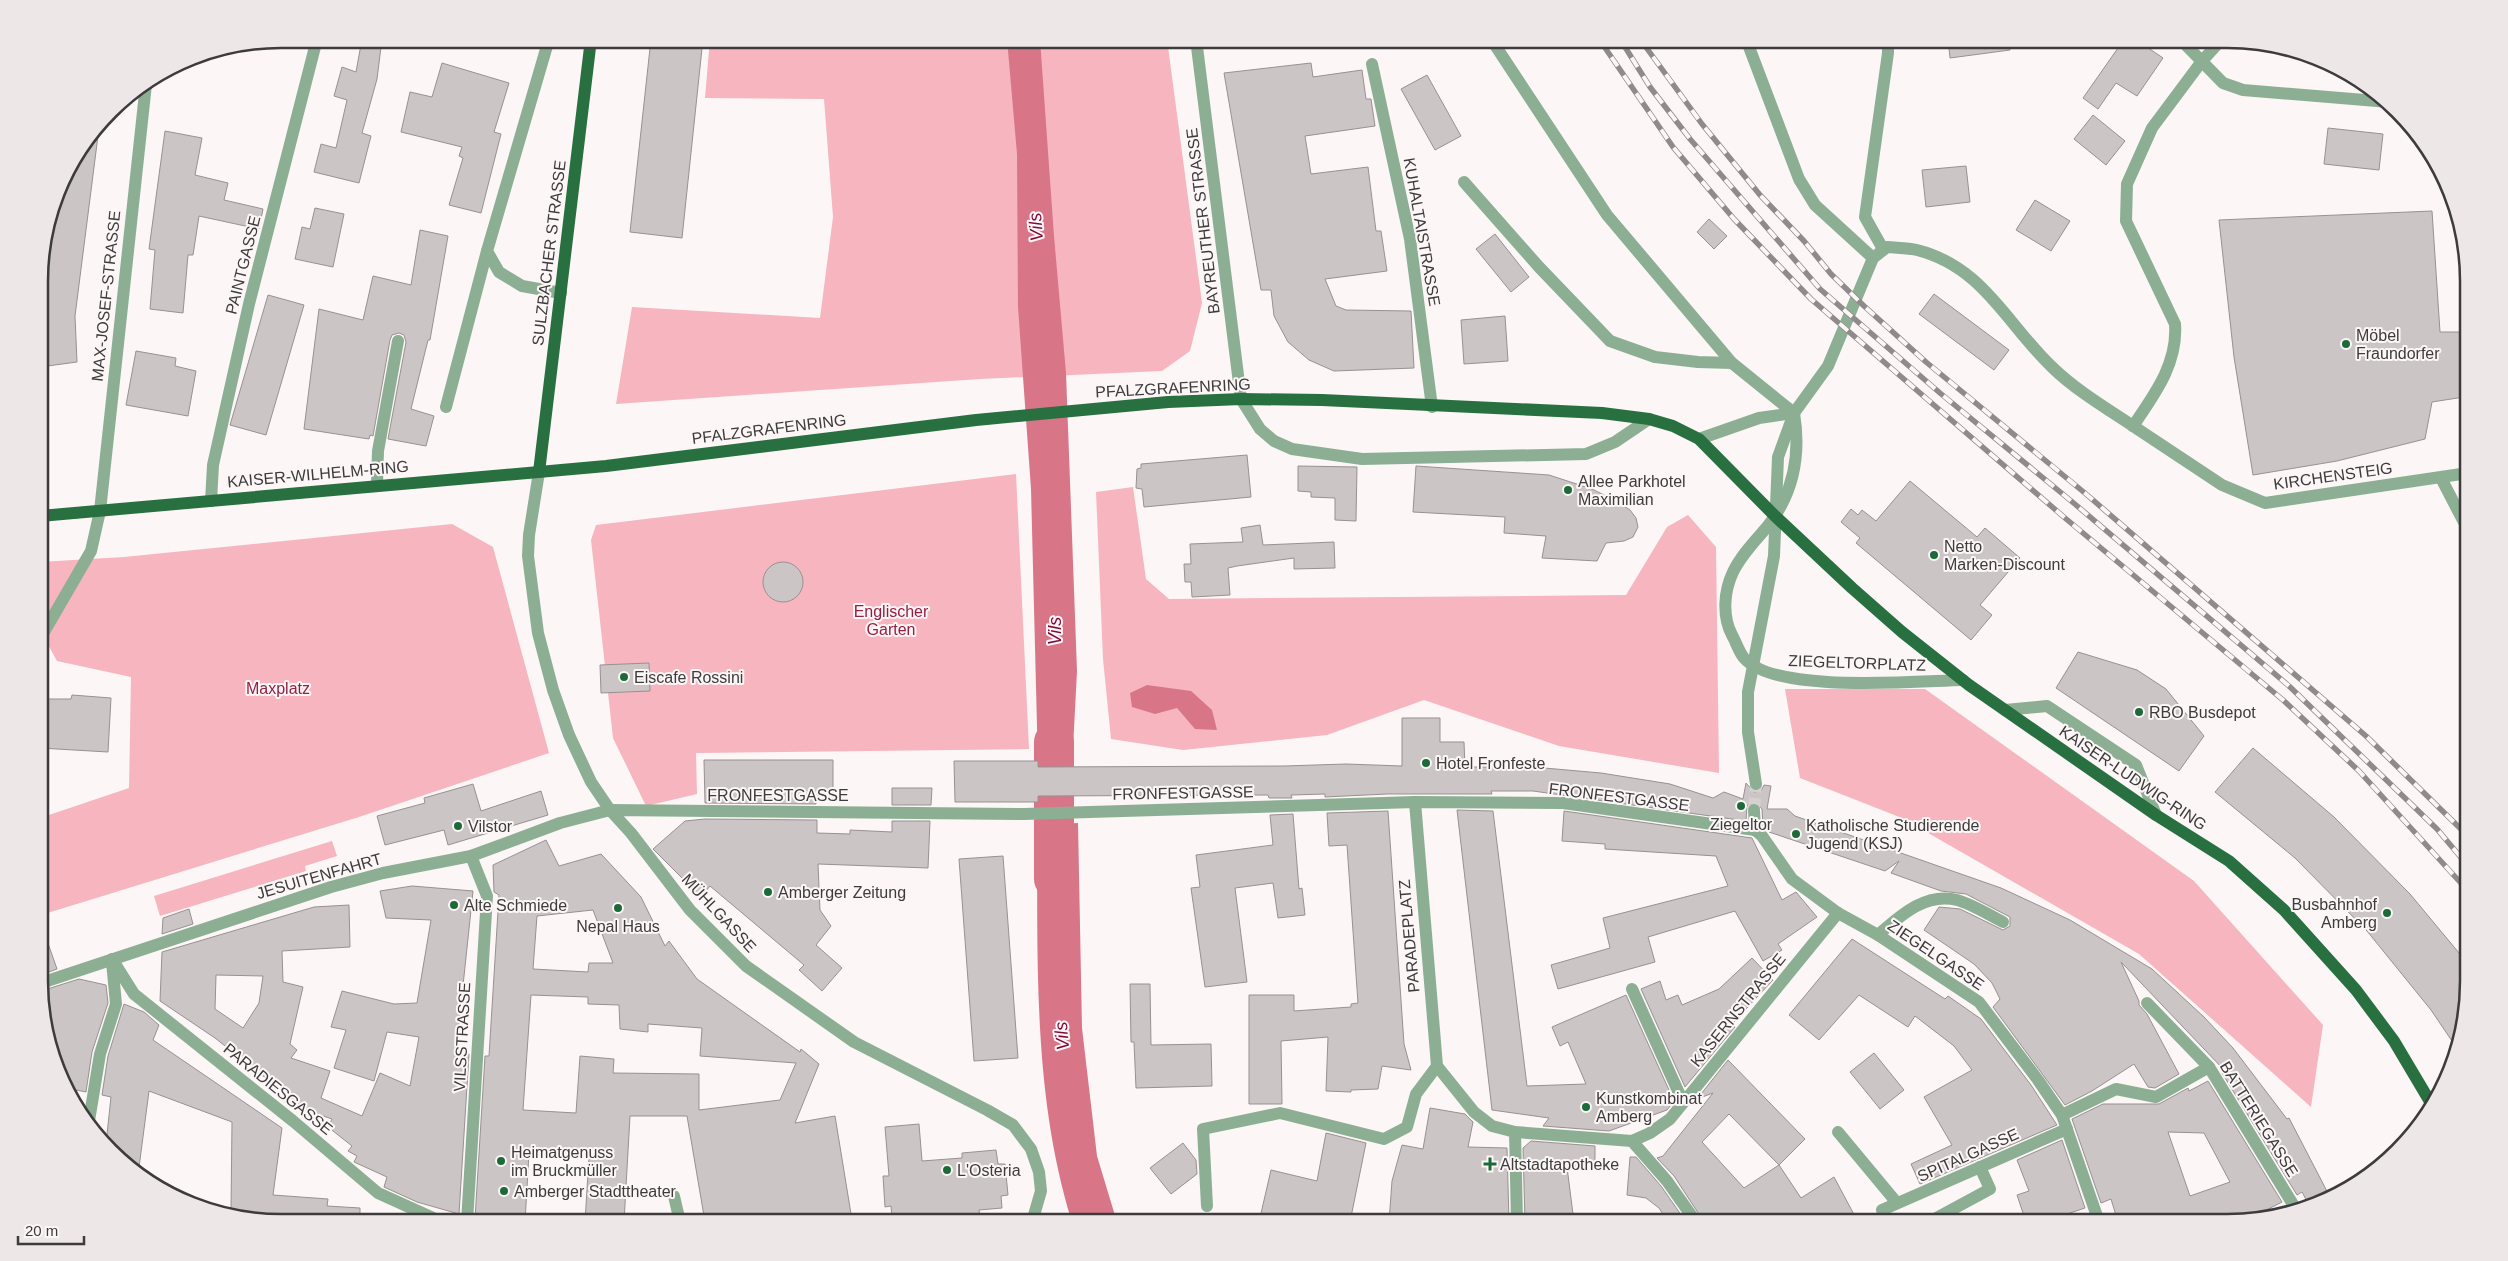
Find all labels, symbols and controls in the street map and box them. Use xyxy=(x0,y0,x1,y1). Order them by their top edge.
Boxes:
street label: BAYREUTHER STRASSE xyxy=(1183,127,1223,315)
street label: KUHALTAISTRASSE xyxy=(1401,156,1443,308)
street label: SULZBACHER STRASSE xyxy=(529,159,569,347)
street label: MAX-JOSEF-STRASSE xyxy=(89,210,123,382)
water label: Vils xyxy=(1025,212,1047,242)
street label: PAINTGASSE xyxy=(223,214,263,316)
place label: Möbel Fraundorfer xyxy=(2356,327,2440,362)
marker: Möbel Fraundorfer xyxy=(2340,338,2352,350)
street label: PFALZGRAFENRING xyxy=(1095,375,1251,401)
street label: PFALZGRAFENRING xyxy=(691,411,847,447)
street label: KAISER-WILHELM-RING xyxy=(226,458,410,490)
street label: KIRCHENSTEIG xyxy=(2272,459,2394,493)
place label: Allee Parkhotel Maximilian xyxy=(1578,473,1686,508)
marker: Allee Parkhotel Maximilian xyxy=(1562,484,1574,496)
place label: Netto Marken-Discount xyxy=(1944,538,2065,573)
marker: Netto Marken-Discount xyxy=(1928,549,1940,561)
park label: Englischer Garten xyxy=(854,603,929,638)
water label: Vils xyxy=(1045,617,1065,645)
street label: ZIEGELTORPLATZ xyxy=(1788,652,1926,674)
place label: Eiscafe Rossini xyxy=(634,669,743,686)
marker: Eiscafe Rossini xyxy=(618,671,630,683)
park label: Maxplatz xyxy=(246,680,310,697)
place label: RBO Busdepot xyxy=(2149,704,2256,721)
marker: RBO Busdepot xyxy=(2133,706,2145,718)
street label: KAISER-LUDWIG-RING xyxy=(2056,722,2210,834)
place label: Hotel Fronfeste xyxy=(1436,755,1545,772)
marker: Hotel Fronfeste xyxy=(1420,757,1432,769)
street label: FRONFESTGASSE xyxy=(1548,780,1690,814)
street label: FRONFESTGASSE xyxy=(1112,783,1254,803)
street label: FRONFESTGASSE xyxy=(707,787,849,804)
marker: Ziegeltor xyxy=(1735,800,1747,812)
place label: Ziegeltor xyxy=(1710,816,1773,833)
place label: Katholische Studierende Jugend (KSJ) xyxy=(1806,817,1980,852)
place label: Vilstor xyxy=(468,818,513,835)
marker: Vilstor xyxy=(452,820,464,832)
marker: Katholische Studierende Jugend (KSJ) xyxy=(1790,828,1802,840)
street label: JESUITENFAHRT xyxy=(254,850,384,902)
street label: MÜHLGASSE xyxy=(679,870,759,956)
street label: PARADEPLATZ xyxy=(1396,879,1422,993)
place label: Amberger Zeitung xyxy=(778,884,906,901)
marker: Amberger Zeitung xyxy=(762,886,774,898)
place label: Busbahnhof Amberg xyxy=(2292,896,2378,931)
place label: Alte Schmiede xyxy=(464,897,567,914)
marker: Alte Schmiede xyxy=(448,899,460,911)
marker: Nepal Haus xyxy=(612,902,624,914)
marker: Busbahnhof Amberg xyxy=(2381,907,2393,919)
street label: ZIEGELGASSE xyxy=(1885,917,1987,993)
place label: Nepal Haus xyxy=(576,918,660,935)
street label: KASERNSTRASSE xyxy=(1687,950,1789,1070)
street label: VILSSTRASSE xyxy=(451,982,473,1092)
water label: Vils xyxy=(1051,1021,1073,1051)
street label: PARADIESGASSE xyxy=(220,1040,336,1138)
street label: BATTERIEGASSE xyxy=(2217,1058,2301,1180)
place label: Kunstkombinat Amberg xyxy=(1596,1090,1702,1125)
marker: Kunstkombinat Amberg xyxy=(1580,1101,1592,1113)
street label: SPITALGASSE xyxy=(1915,1125,2021,1185)
place label: Heimatgenuss im Bruckmüller xyxy=(511,1144,617,1179)
marker: Heimatgenuss im Bruckmüller xyxy=(495,1155,507,1167)
place label: Altstadtapotheke xyxy=(1500,1156,1619,1173)
marker: Altstadtapotheke xyxy=(1484,1158,1496,1170)
place label: L'Osteria xyxy=(957,1162,1021,1179)
marker: L'Osteria xyxy=(941,1164,953,1176)
place label: Amberger Stadttheater xyxy=(514,1183,677,1200)
marker: Amberger Stadttheater xyxy=(498,1185,510,1197)
scale bar xyxy=(18,1214,84,1246)
text: 20 m xyxy=(25,1222,58,1239)

